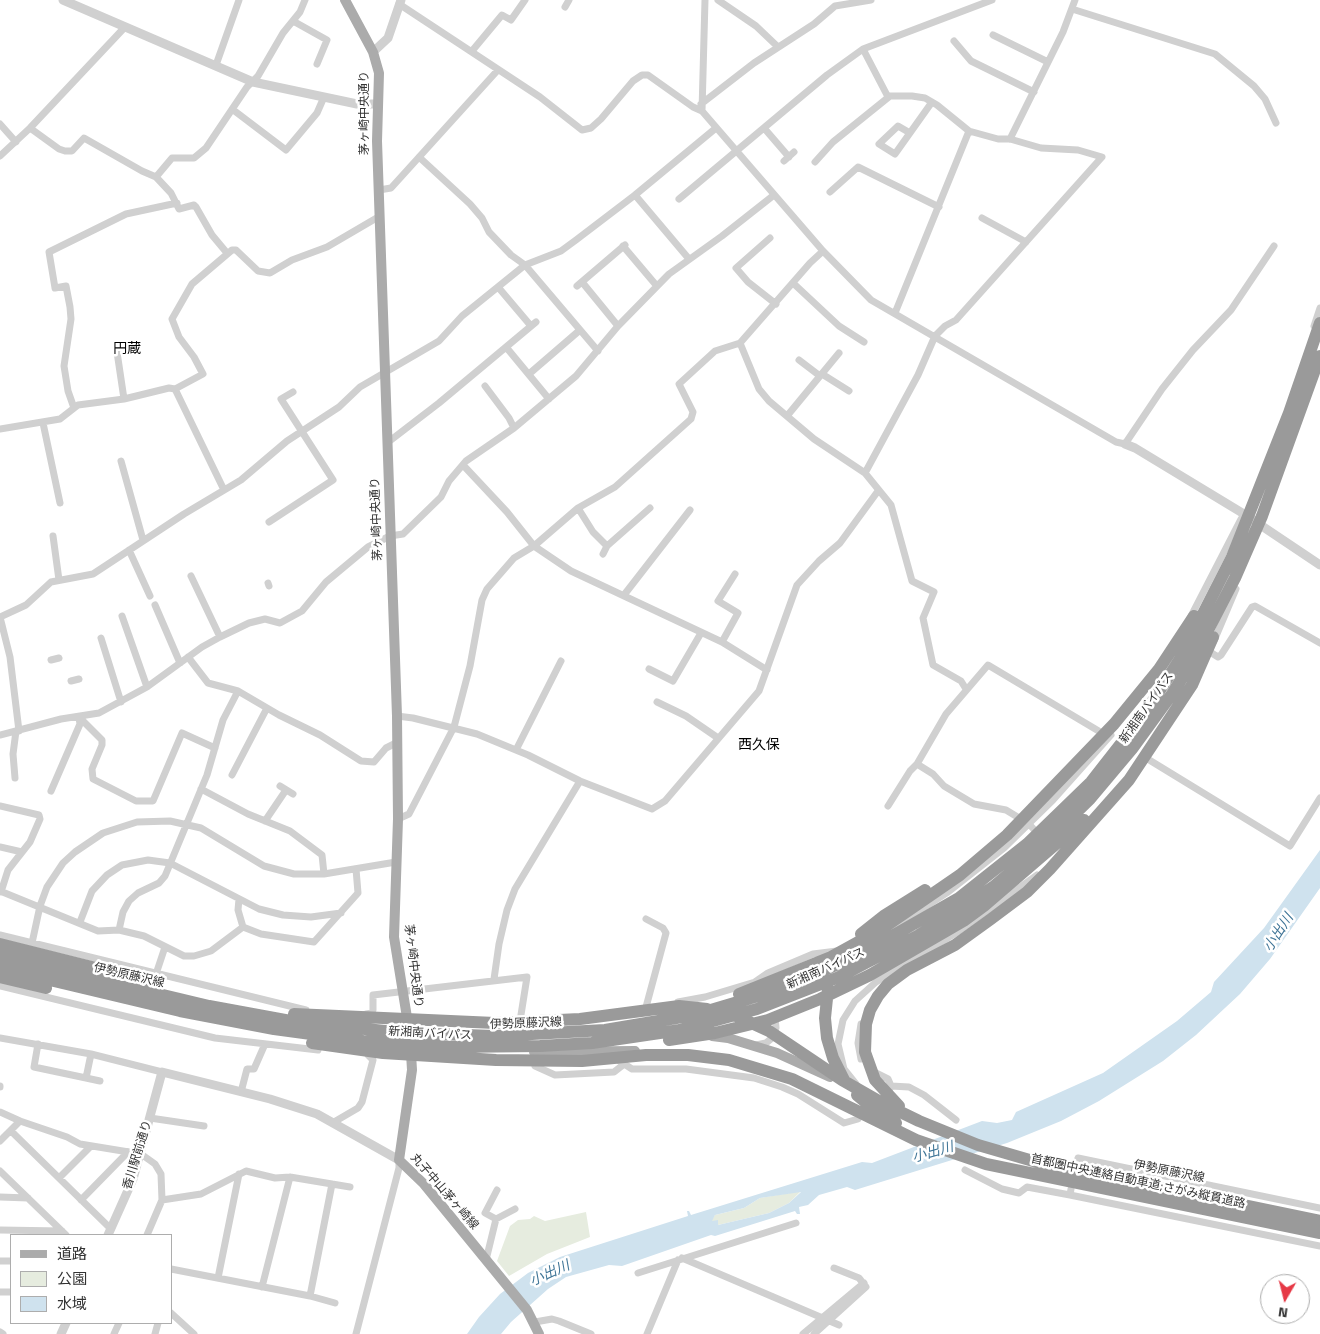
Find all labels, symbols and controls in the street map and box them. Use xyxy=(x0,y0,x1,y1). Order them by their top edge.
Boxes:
street label: 茅ヶ崎中央通り xyxy=(358,71,372,155)
district label: 円蔵 xyxy=(113,342,141,358)
street label: 茅ヶ崎中央通り xyxy=(368,477,386,561)
street label: 新湘南バイパス xyxy=(1117,669,1177,747)
district label: 西久保 xyxy=(738,738,780,754)
water label: 小出川 xyxy=(1261,911,1297,955)
street label: 茅ヶ崎中央通り xyxy=(401,923,425,1009)
street label: 新湘南バイパス xyxy=(785,945,867,993)
street label: 伊勢原藤沢線 xyxy=(92,961,166,991)
street label: 伊勢原藤沢線 xyxy=(490,1016,562,1032)
street label: 新湘南バイパス xyxy=(388,1025,472,1043)
street label: 香川駅前通り xyxy=(121,1118,155,1192)
water label: 小出川 xyxy=(910,1139,956,1167)
street label: 丸子中山茅ヶ崎線 xyxy=(407,1151,481,1233)
street label: 首都圏中央連絡自動車道;さがみ縦貫道路 xyxy=(1029,1152,1247,1212)
street label: 伊勢原藤沢線 xyxy=(1132,1158,1206,1186)
legend xyxy=(10,1234,172,1324)
text: 道路 xyxy=(57,1242,87,1265)
water label: 小出川 xyxy=(527,1258,573,1290)
text: 公園 xyxy=(57,1267,87,1290)
north arrow xyxy=(1260,1274,1310,1324)
text: 水域 xyxy=(57,1292,87,1315)
text: N xyxy=(1277,1302,1289,1324)

